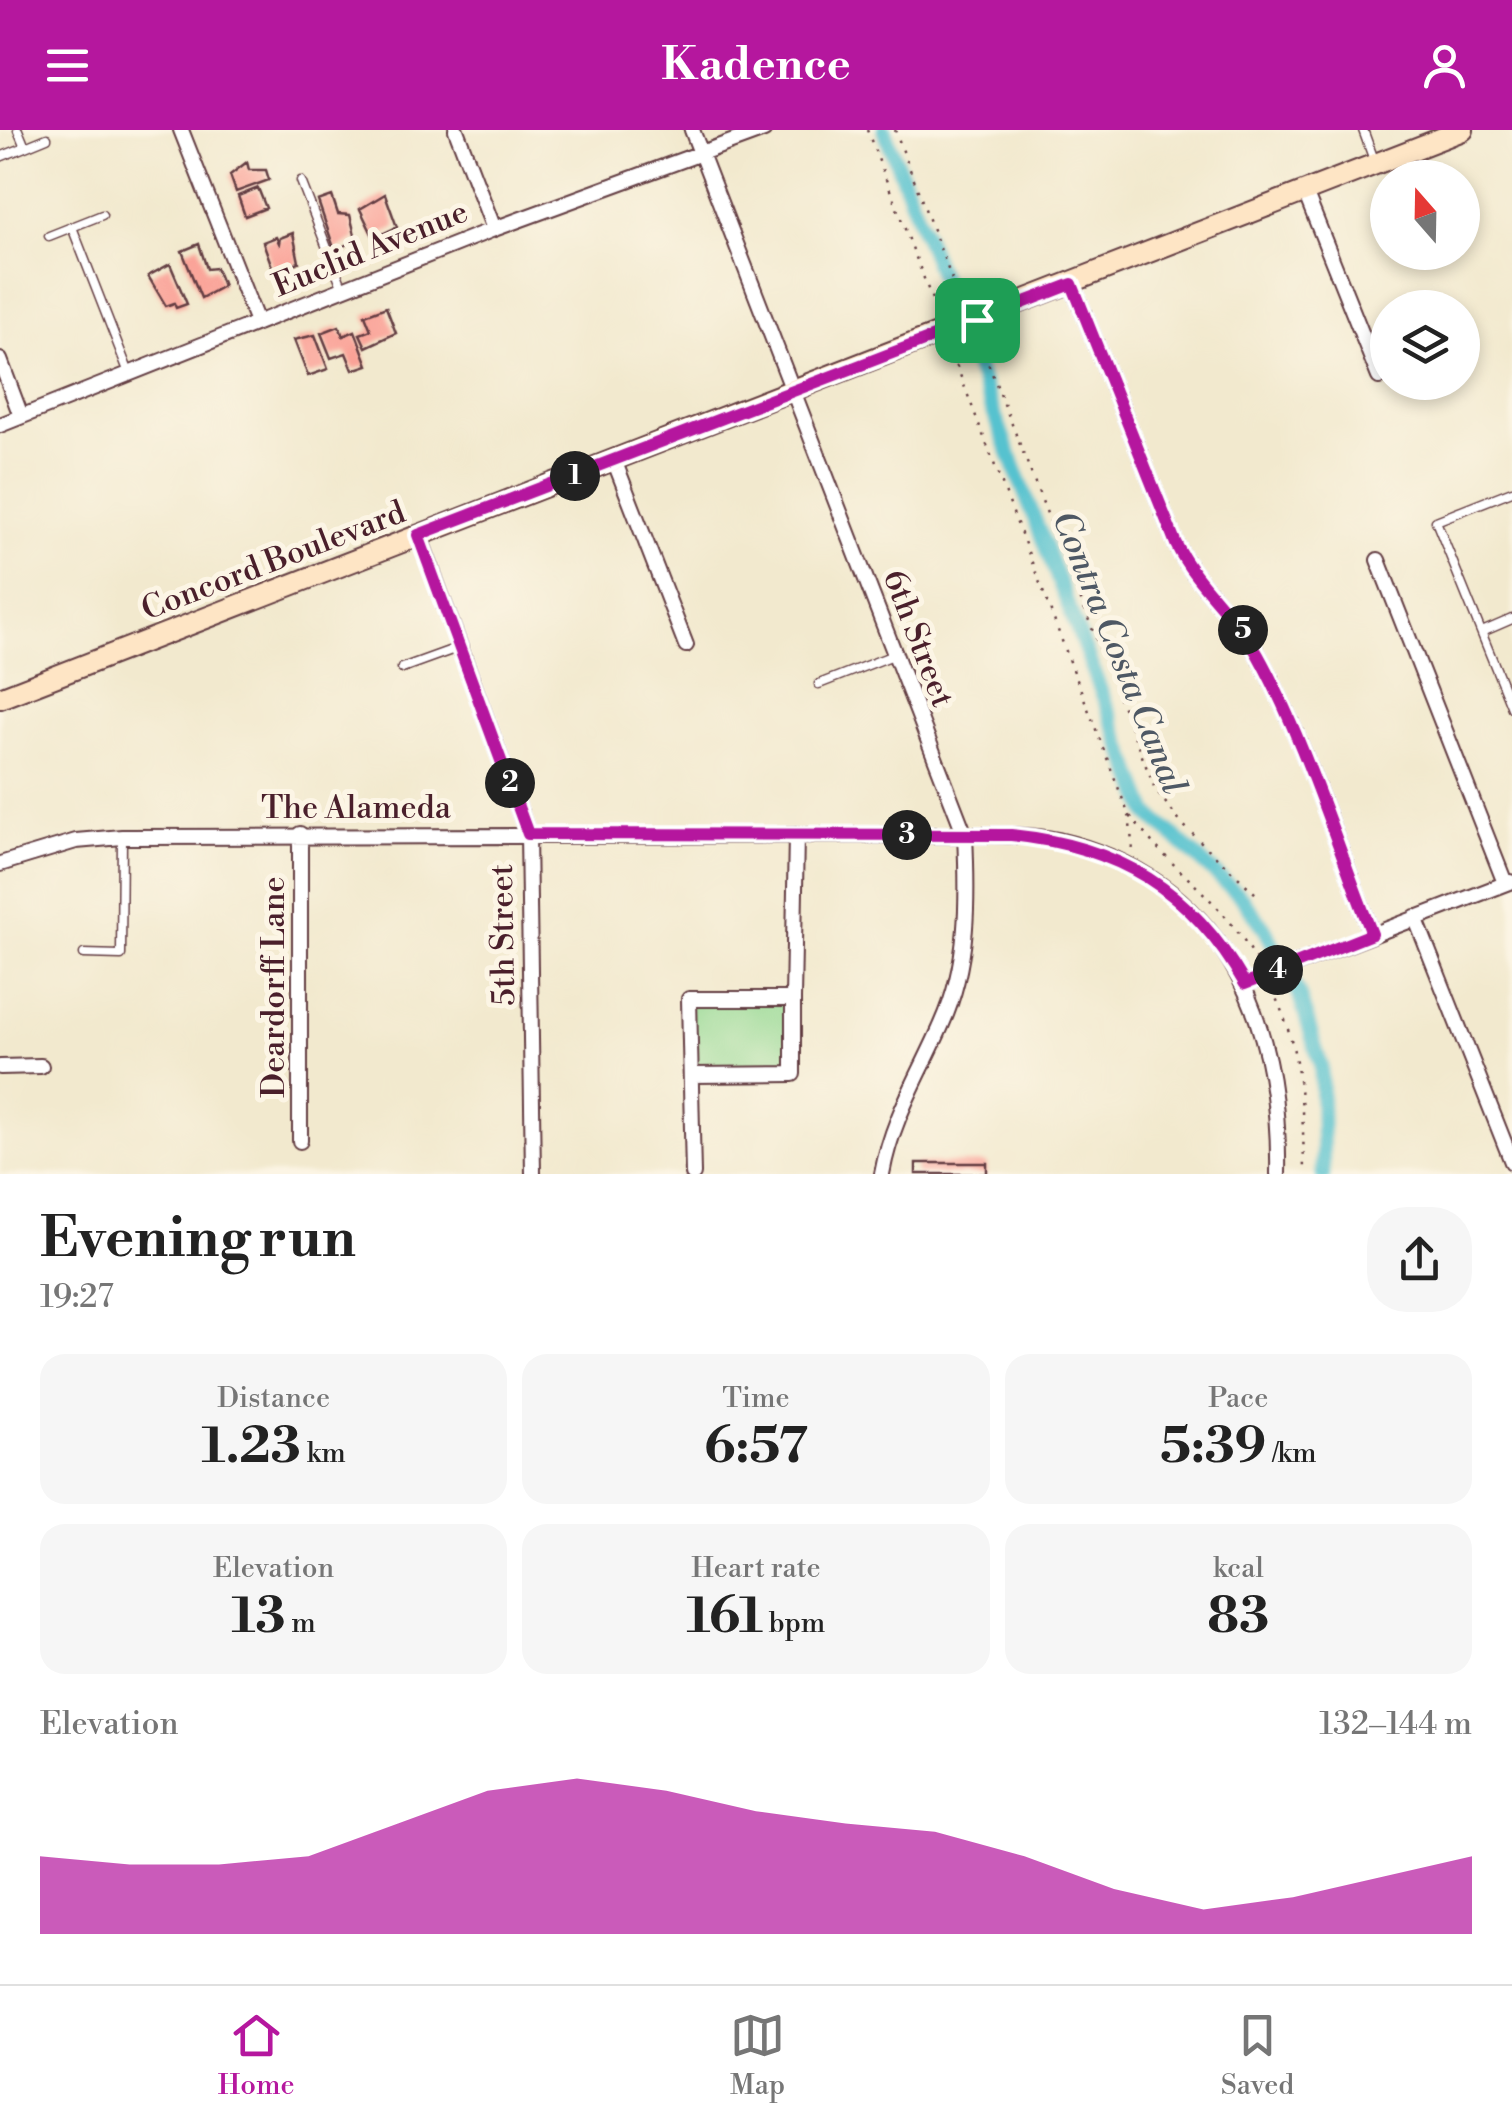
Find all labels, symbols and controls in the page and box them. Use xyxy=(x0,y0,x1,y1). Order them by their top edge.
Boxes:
text: Kadence xyxy=(661,37,851,94)
icon: menu xyxy=(40,38,95,93)
icon: person xyxy=(1417,38,1472,93)
north arrow xyxy=(1370,160,1480,270)
map controls xyxy=(1370,160,1480,400)
street label: Euclid Avenue xyxy=(267,192,474,306)
pin xyxy=(935,278,1020,363)
button: layers xyxy=(1370,290,1480,400)
icon: arrive xyxy=(950,293,1005,348)
pin: 1 xyxy=(550,451,600,501)
text: 1 xyxy=(568,458,582,493)
street label: Concord Boulevard xyxy=(136,492,411,630)
water label: Contra Costa Canal xyxy=(1042,505,1195,800)
street label: 6th Street xyxy=(874,564,962,713)
pin: 5 xyxy=(1218,605,1268,655)
text: 5 xyxy=(1234,612,1252,647)
pin: 2 xyxy=(485,758,535,808)
text: 2 xyxy=(501,765,519,800)
street label: The Alameda xyxy=(261,788,452,828)
pin: 3 xyxy=(882,810,932,860)
text: 3 xyxy=(899,817,915,852)
street label: 5th Street xyxy=(482,864,524,1006)
street label: Deardorff Lane xyxy=(254,876,294,1098)
pin: 4 xyxy=(1253,945,1303,995)
text: 4 xyxy=(1269,952,1287,987)
text: Evening run xyxy=(40,1205,356,1274)
button: share xyxy=(1367,1207,1472,1312)
text: 19:27 xyxy=(40,1277,114,1317)
text: Distance xyxy=(217,1381,330,1416)
text: Time xyxy=(722,1381,790,1416)
text: Pace xyxy=(1208,1381,1268,1416)
text: 1.23 xyxy=(201,1416,301,1478)
text: 6:57 xyxy=(704,1416,808,1478)
text: 5:39 xyxy=(1160,1416,1266,1478)
text: km xyxy=(301,1436,346,1471)
text: /km xyxy=(1266,1436,1317,1471)
text: Elevation xyxy=(213,1551,334,1586)
text: Heart rate xyxy=(691,1551,821,1586)
text: kcal xyxy=(1213,1551,1264,1586)
text: 13 xyxy=(231,1586,286,1648)
text: 161 xyxy=(687,1586,763,1648)
text: 83 xyxy=(1207,1586,1269,1648)
text: m xyxy=(286,1606,316,1641)
text: bpm xyxy=(763,1606,825,1641)
text: Elevation xyxy=(40,1704,179,1744)
text: 132–144 m xyxy=(1319,1704,1472,1744)
tab: Home xyxy=(218,2008,295,2103)
tab: Map xyxy=(730,2008,785,2103)
tab: Saved xyxy=(1221,2008,1294,2103)

